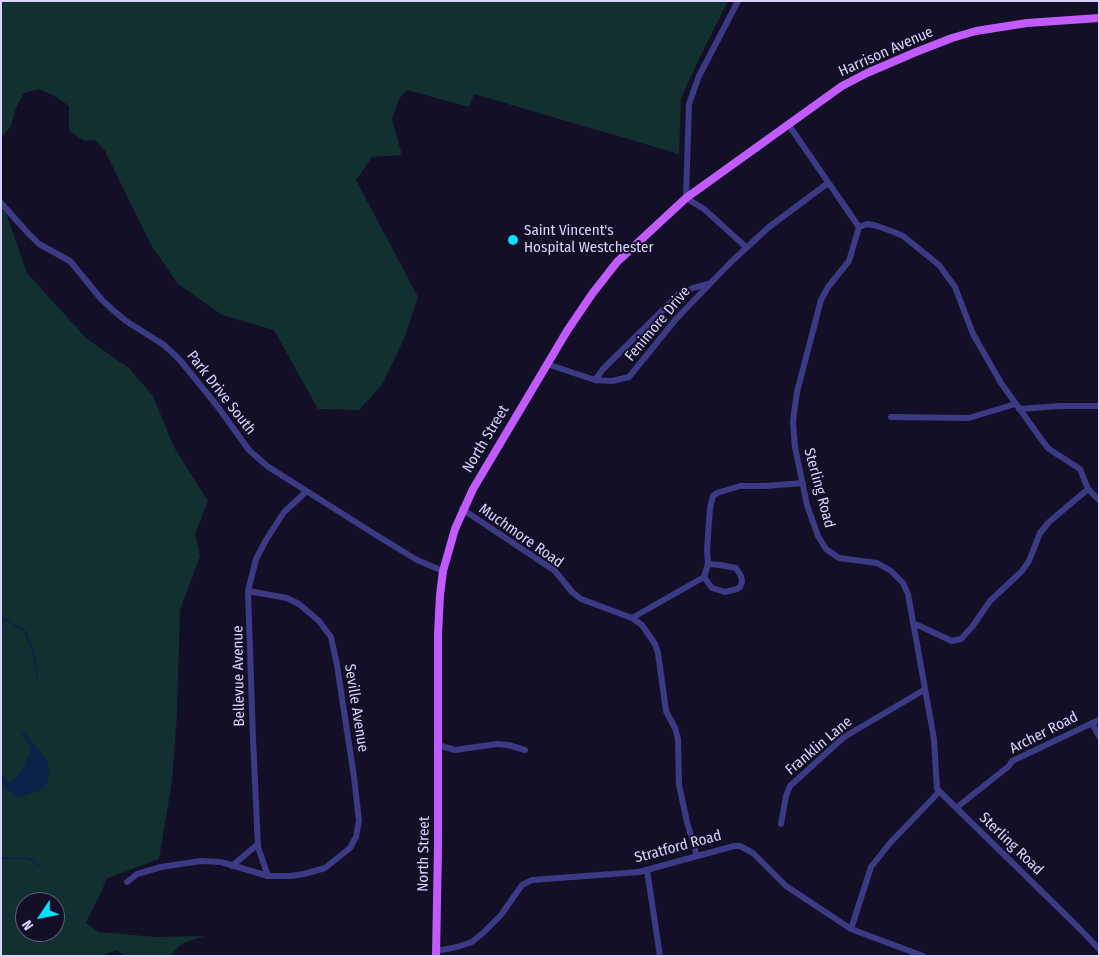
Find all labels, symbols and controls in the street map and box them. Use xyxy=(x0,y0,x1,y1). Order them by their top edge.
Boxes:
street label: Harrison Avenue xyxy=(836,23,936,81)
place label: Saint Vincent's Hospital Westchester xyxy=(524,222,654,257)
marker: Saint Vincent's Hospital Westchester xyxy=(506,233,520,247)
street label: Fenimore Drive xyxy=(622,283,694,365)
street label: Park Drive South xyxy=(183,347,259,439)
street label: North Street xyxy=(459,402,513,476)
street label: Sterling Road xyxy=(800,446,838,530)
street label: Muchmore Road xyxy=(475,500,567,572)
street label: Bellevue Avenue xyxy=(229,625,249,727)
street label: Seville Avenue xyxy=(340,663,372,753)
street label: Archer Road xyxy=(1007,708,1081,758)
street label: Franklin Lane xyxy=(782,713,856,779)
street label: Sterling Road xyxy=(975,809,1047,879)
street label: North Street xyxy=(414,816,434,892)
street label: Stratford Road xyxy=(633,827,723,867)
north arrow xyxy=(15,892,65,942)
text: N xyxy=(19,917,37,933)

